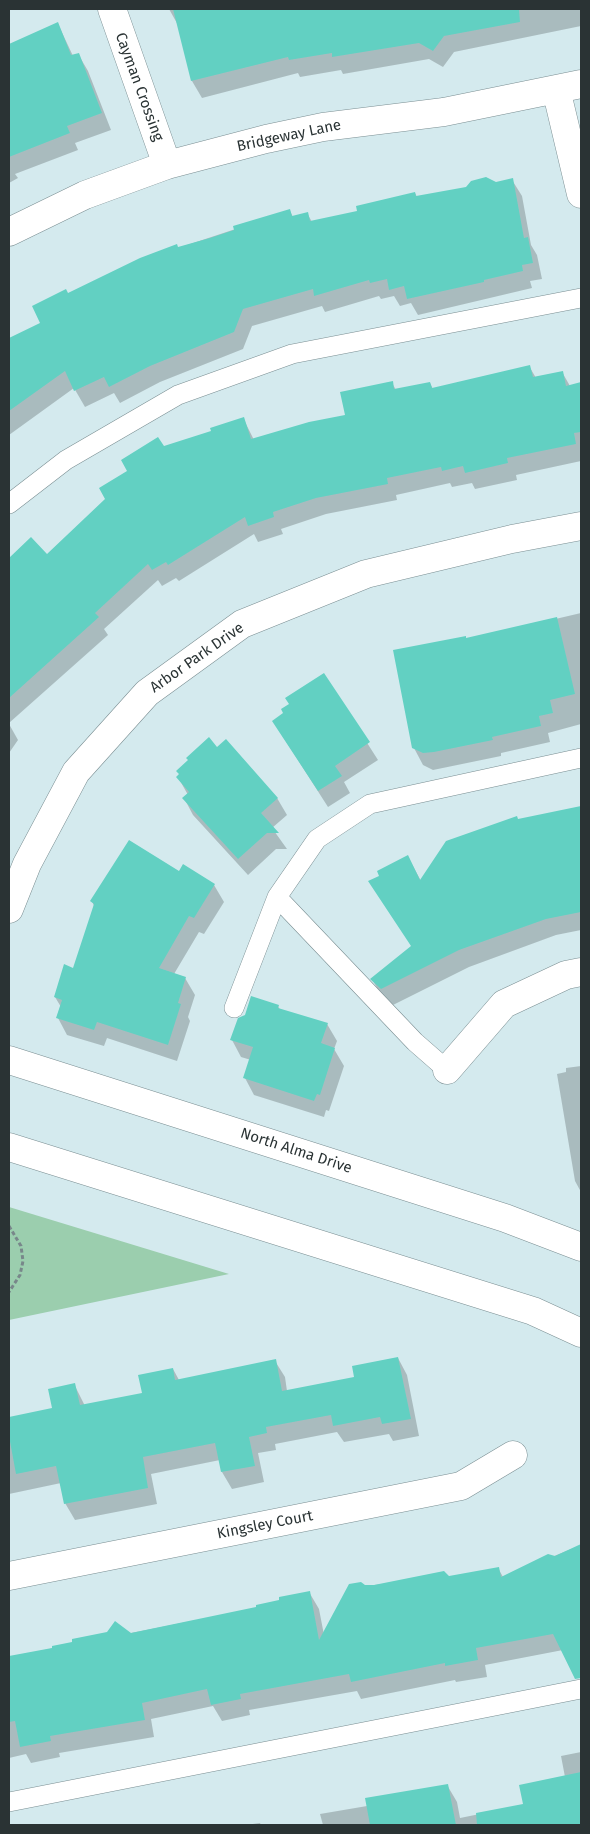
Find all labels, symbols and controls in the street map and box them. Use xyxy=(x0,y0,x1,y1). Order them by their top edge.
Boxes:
street label: Cayman Crossing xyxy=(111,30,167,144)
street label: Bridgeway Lane xyxy=(235,116,343,156)
street label: Arbor Park Drive xyxy=(147,619,247,697)
street label: North Alma Drive xyxy=(238,1124,354,1178)
street label: Kingsley Court xyxy=(216,1507,314,1543)

